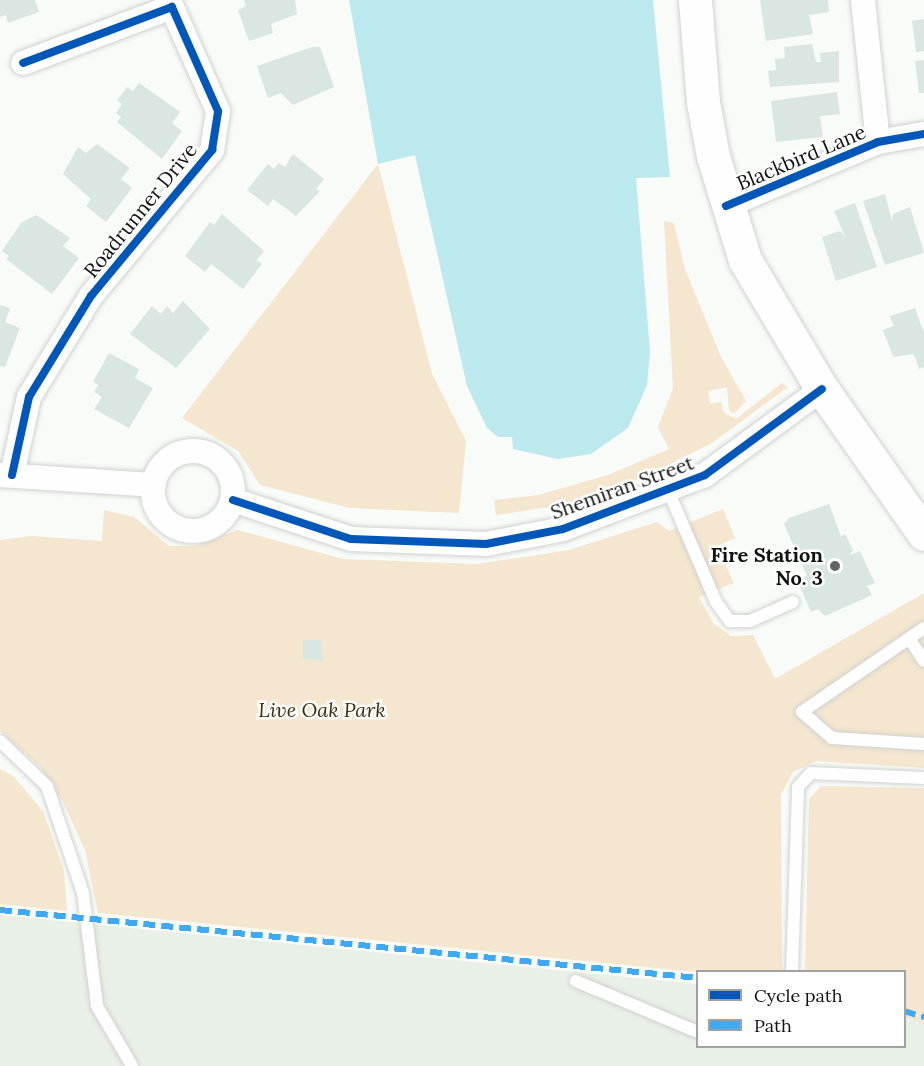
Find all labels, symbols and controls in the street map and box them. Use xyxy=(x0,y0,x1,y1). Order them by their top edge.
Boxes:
street label: Blackbird Lane xyxy=(733,119,869,195)
street label: Roadrunner Drive xyxy=(78,138,202,282)
street label: Shemiran Street xyxy=(547,450,697,524)
place label: Fire Station No. 3 xyxy=(710,542,823,589)
marker: Fire Station No. 3 xyxy=(828,559,842,573)
park label: Live Oak Park xyxy=(258,697,386,721)
legend xyxy=(696,970,906,1048)
text: Cycle path xyxy=(754,984,843,1007)
text: Path xyxy=(754,1014,792,1037)

